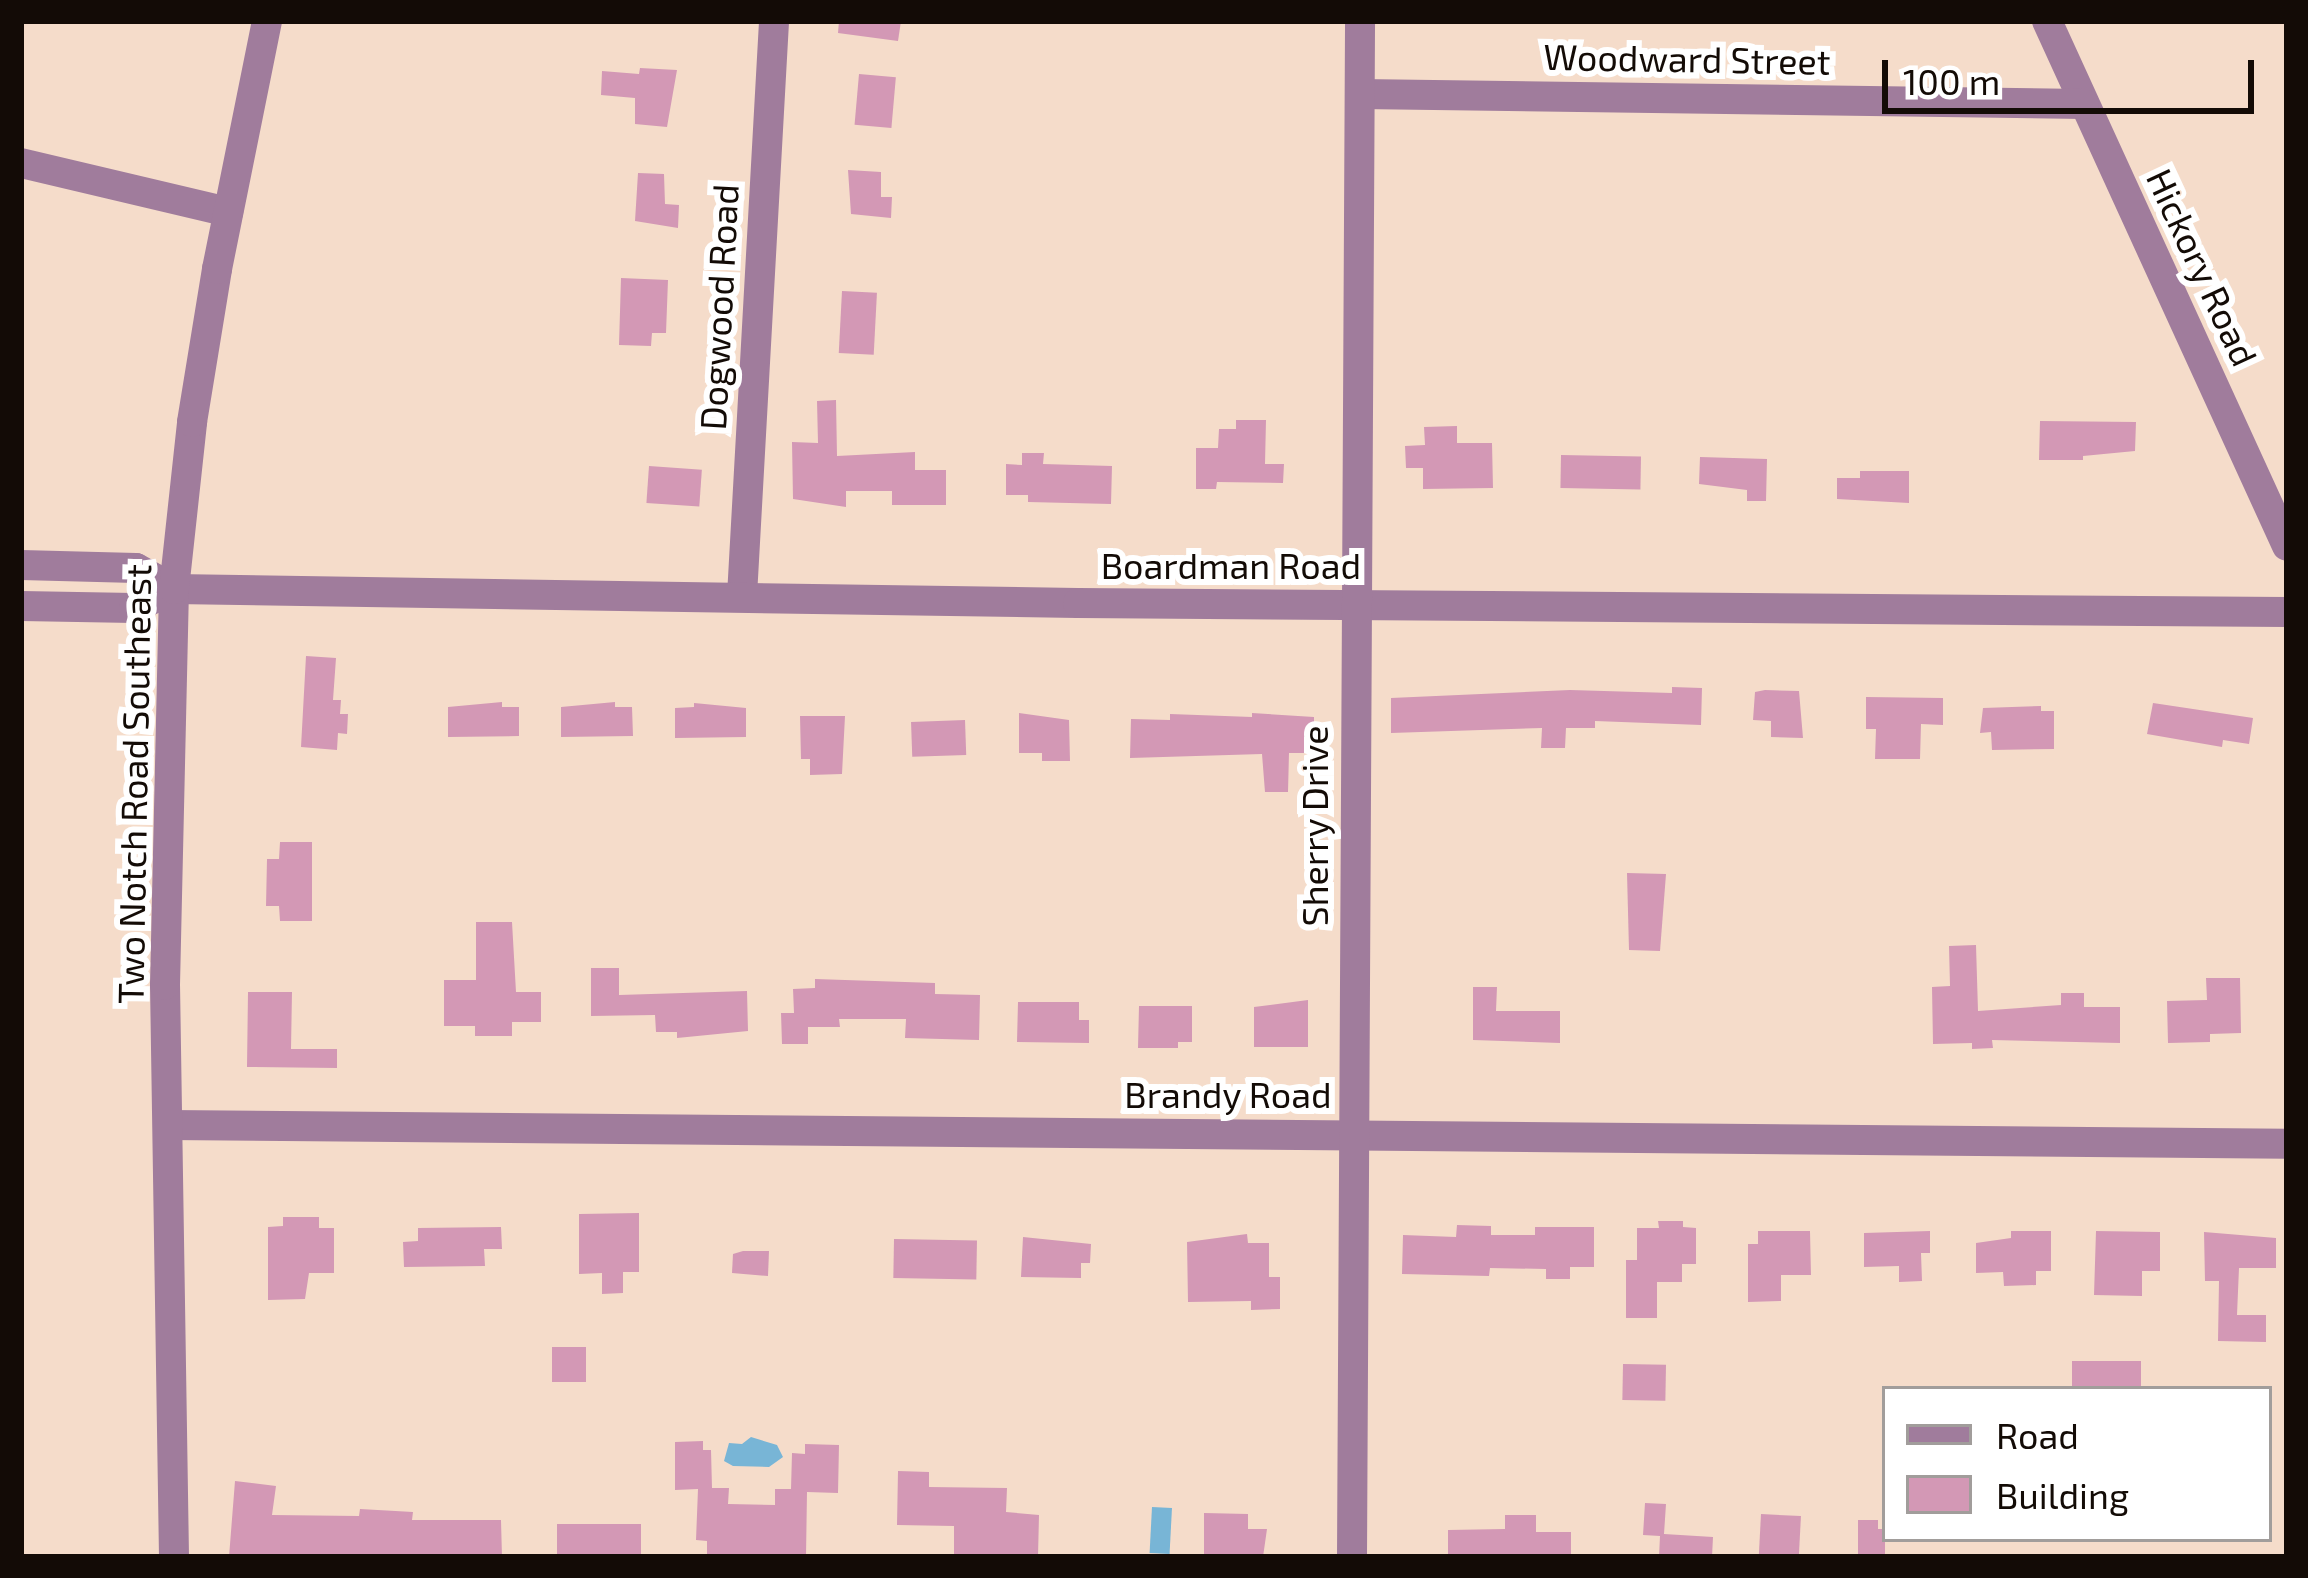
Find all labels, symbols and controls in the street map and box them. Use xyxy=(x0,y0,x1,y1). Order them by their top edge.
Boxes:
street label: Woodward Street xyxy=(1543,34,1831,82)
scale bar xyxy=(1888,36,2260,110)
text: 100 m xyxy=(1903,59,2000,102)
street label: Hickory Road xyxy=(2138,161,2268,373)
street label: Dogwood Road xyxy=(690,183,746,431)
street label: Boardman Road xyxy=(1101,543,1361,587)
street label: Two Notch Road Southeast xyxy=(108,564,158,1004)
street label: Sherry Drive xyxy=(1292,725,1336,927)
street label: Brandy Road xyxy=(1124,1072,1332,1116)
legend xyxy=(1882,1386,2272,1542)
text: Road xyxy=(1996,1413,2079,1456)
text: Building xyxy=(1996,1473,2129,1516)

